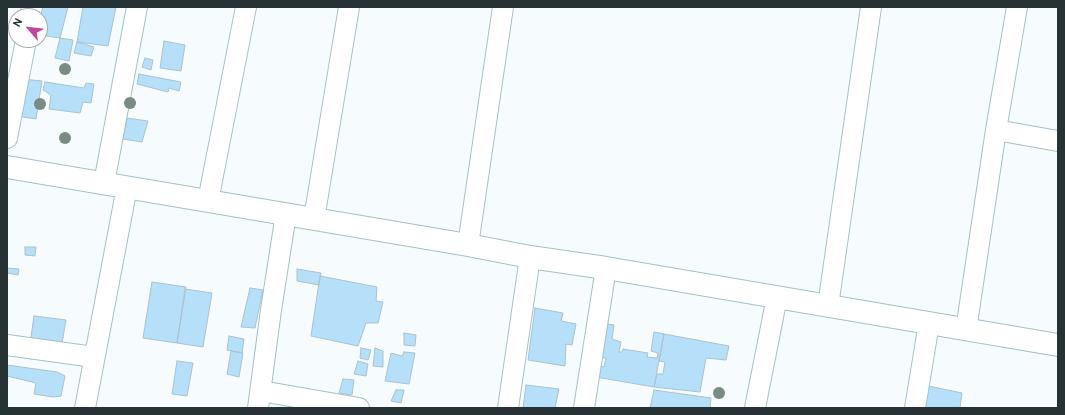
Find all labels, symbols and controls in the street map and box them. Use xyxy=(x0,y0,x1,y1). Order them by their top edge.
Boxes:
north arrow xyxy=(8,8,48,48)
text: N xyxy=(10,16,26,30)

